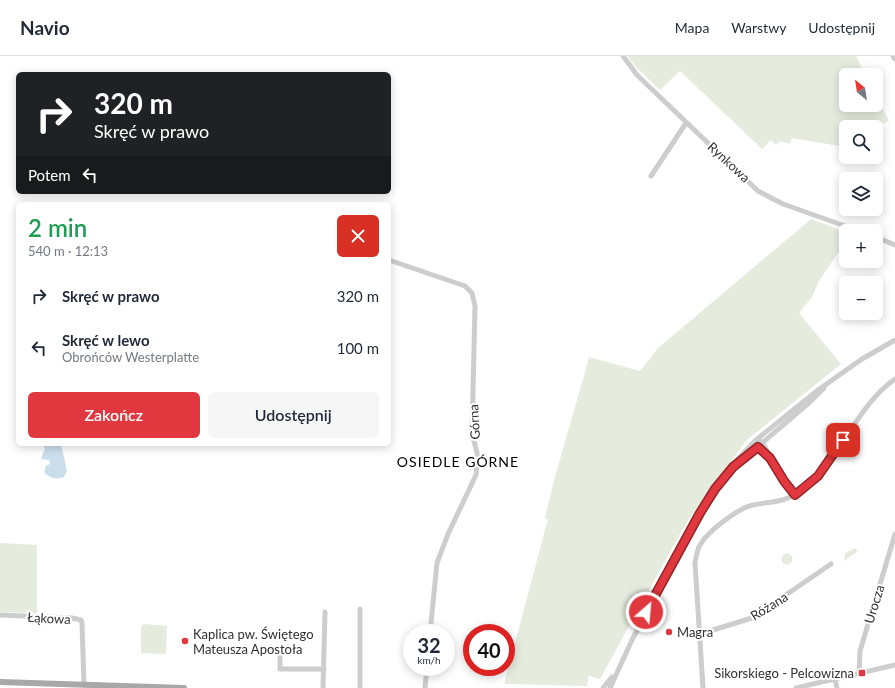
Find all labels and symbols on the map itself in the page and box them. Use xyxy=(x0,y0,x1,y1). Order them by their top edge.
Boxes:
north arrow xyxy=(839,68,883,112)
street label: Rynkowa xyxy=(705,138,753,186)
street label: Górna xyxy=(465,404,483,440)
pin xyxy=(826,423,860,457)
district label: OSIEDLE GÓRNE xyxy=(397,453,519,470)
street label: Urocza xyxy=(861,583,887,625)
street label: Różana xyxy=(747,588,791,624)
position arrow xyxy=(625,591,667,633)
street label: Łąkowa xyxy=(27,609,71,627)
speed limit sign: 40 xyxy=(463,624,515,676)
place label: Magra xyxy=(677,624,713,640)
place label: Kaplica pw. Świętego Mateusza Apostoła xyxy=(193,626,314,657)
marker: Magra xyxy=(664,627,674,637)
marker: Kaplica pw. Świętego Mateusza Apostoła xyxy=(180,636,190,646)
place label: Sikorskiego - Pelcowizna xyxy=(714,665,854,681)
marker: Sikorskiego - Pelcowizna xyxy=(857,668,867,678)

